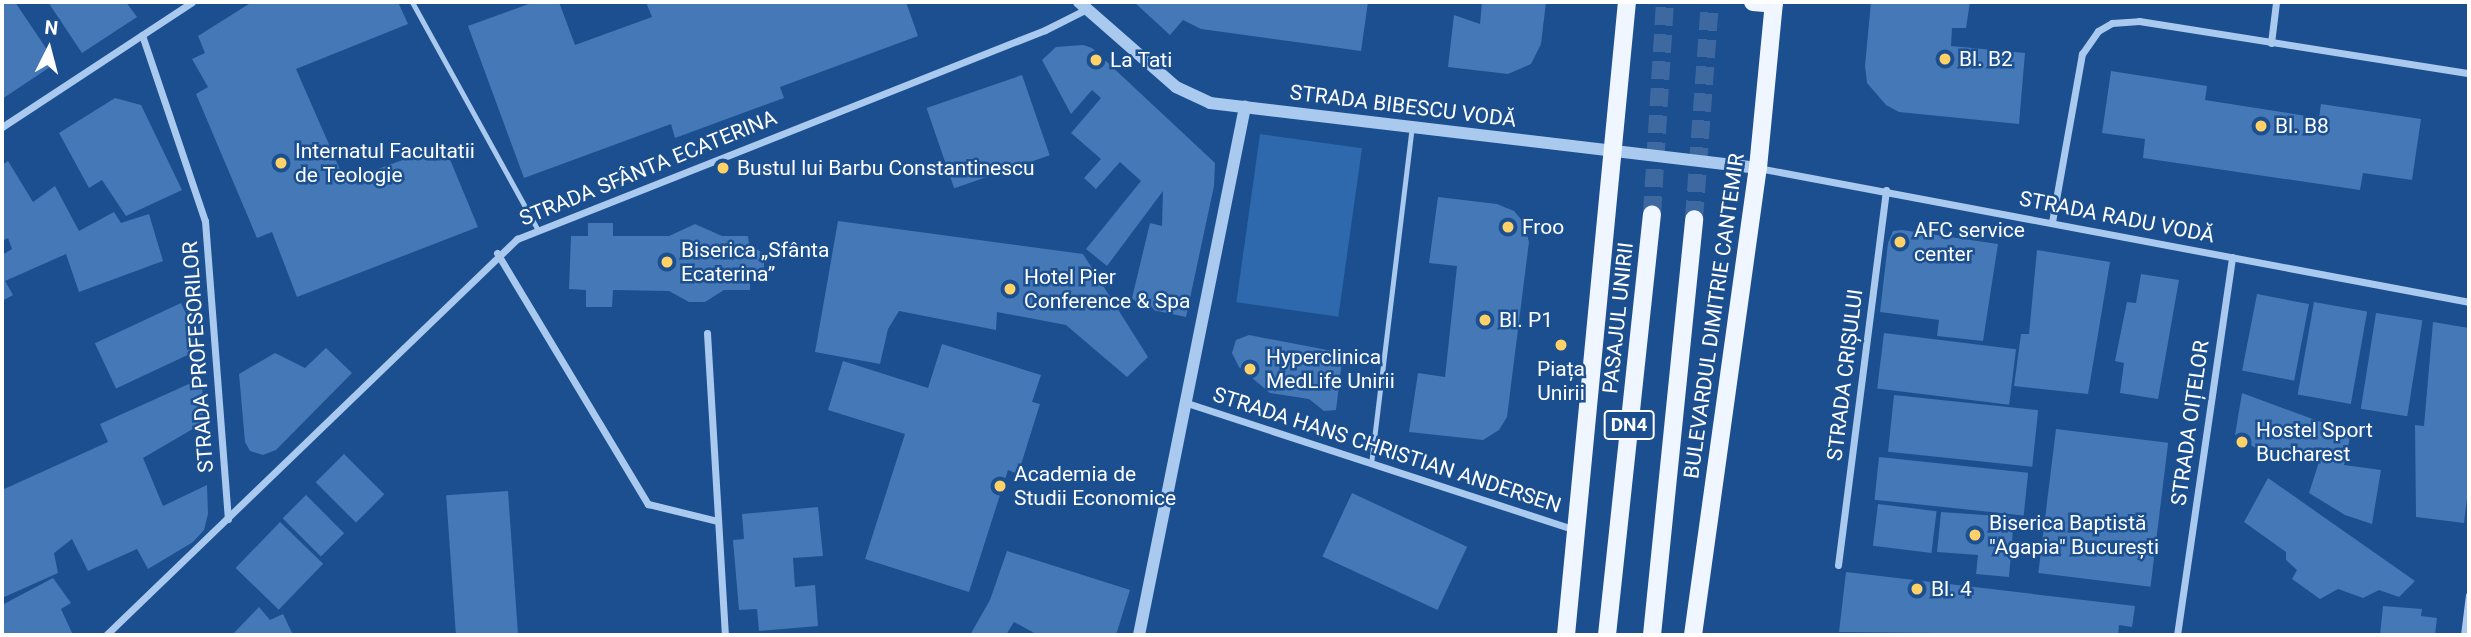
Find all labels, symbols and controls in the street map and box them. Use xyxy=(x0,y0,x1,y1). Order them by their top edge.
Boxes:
north arrow xyxy=(14,14,84,84)
text: N xyxy=(43,15,59,40)
place label: Bl. B2 xyxy=(1959,46,2013,72)
place label: La Tati xyxy=(1110,47,1173,73)
marker: Bl. B2 xyxy=(1937,51,1953,67)
marker: La Tati xyxy=(1088,52,1104,68)
street label: STRADA BIBESCU VODĂ xyxy=(1288,80,1518,132)
street label: STRADA SFÂNTA ECATERINA xyxy=(516,105,780,231)
place label: Bl. B8 xyxy=(2275,113,2329,139)
marker: Bl. B8 xyxy=(2253,118,2269,134)
place label: Internatul Facultatii de Teologie xyxy=(295,138,475,188)
street label: BULEVARDUL DIMITRIE CANTEMIR xyxy=(1679,152,1749,480)
marker: Internatul Facultatii de Teologie xyxy=(273,155,289,171)
place label: Bustul lui Barbu Constantinescu xyxy=(737,155,1035,181)
marker: Bustul lui Barbu Constantinescu xyxy=(715,160,731,176)
street label: STRADA RADU VODĂ xyxy=(2017,186,2217,248)
place label: Froo xyxy=(1522,214,1564,240)
place label: AFC service center xyxy=(1914,217,2025,267)
marker: Froo xyxy=(1500,219,1516,235)
marker: AFC service center xyxy=(1892,234,1908,250)
place label: Biserica „Sfânta Ecaterina” xyxy=(681,237,829,287)
street label: STRADA PROFESORILOR xyxy=(177,240,219,474)
street label: PASAJUL UNIRII xyxy=(1598,241,1638,395)
marker: Biserica „Sfânta Ecaterina” xyxy=(659,254,675,270)
place label: Hotel Pier Conference & Spa xyxy=(1024,264,1190,314)
marker: Hotel Pier Conference & Spa xyxy=(1002,281,1018,297)
street label: STRADA CRIȘULUI xyxy=(1822,288,1868,462)
place label: Bl. P1 xyxy=(1499,307,1553,333)
marker: Bl. P1 xyxy=(1477,312,1493,328)
marker: Piața Unirii xyxy=(1553,337,1569,353)
street label: STRADA OIȚELOR xyxy=(2166,339,2214,507)
place label: Hyperclinica MedLife Unirii xyxy=(1266,344,1395,394)
place label: Piața Unirii xyxy=(1537,356,1585,406)
marker: Hyperclinica MedLife Unirii xyxy=(1240,359,1260,379)
street label: STRADA HANS CHRISTIAN ANDERSEN xyxy=(1210,382,1564,518)
road number: DN4 xyxy=(1603,410,1655,440)
place label: Hostel Sport Bucharest xyxy=(2256,417,2373,467)
marker: Hostel Sport Bucharest xyxy=(2234,434,2250,450)
place label: Academia de Studii Economice xyxy=(1014,461,1176,511)
marker: Academia de Studii Economice xyxy=(992,478,1008,494)
place label: Biserica Baptistă "Agapia" București xyxy=(1989,510,2159,560)
marker: Biserica Baptistă "Agapia" București xyxy=(1967,527,1983,543)
place label: Bl. 4 xyxy=(1931,576,1972,602)
marker: Bl. 4 xyxy=(1909,581,1925,597)

